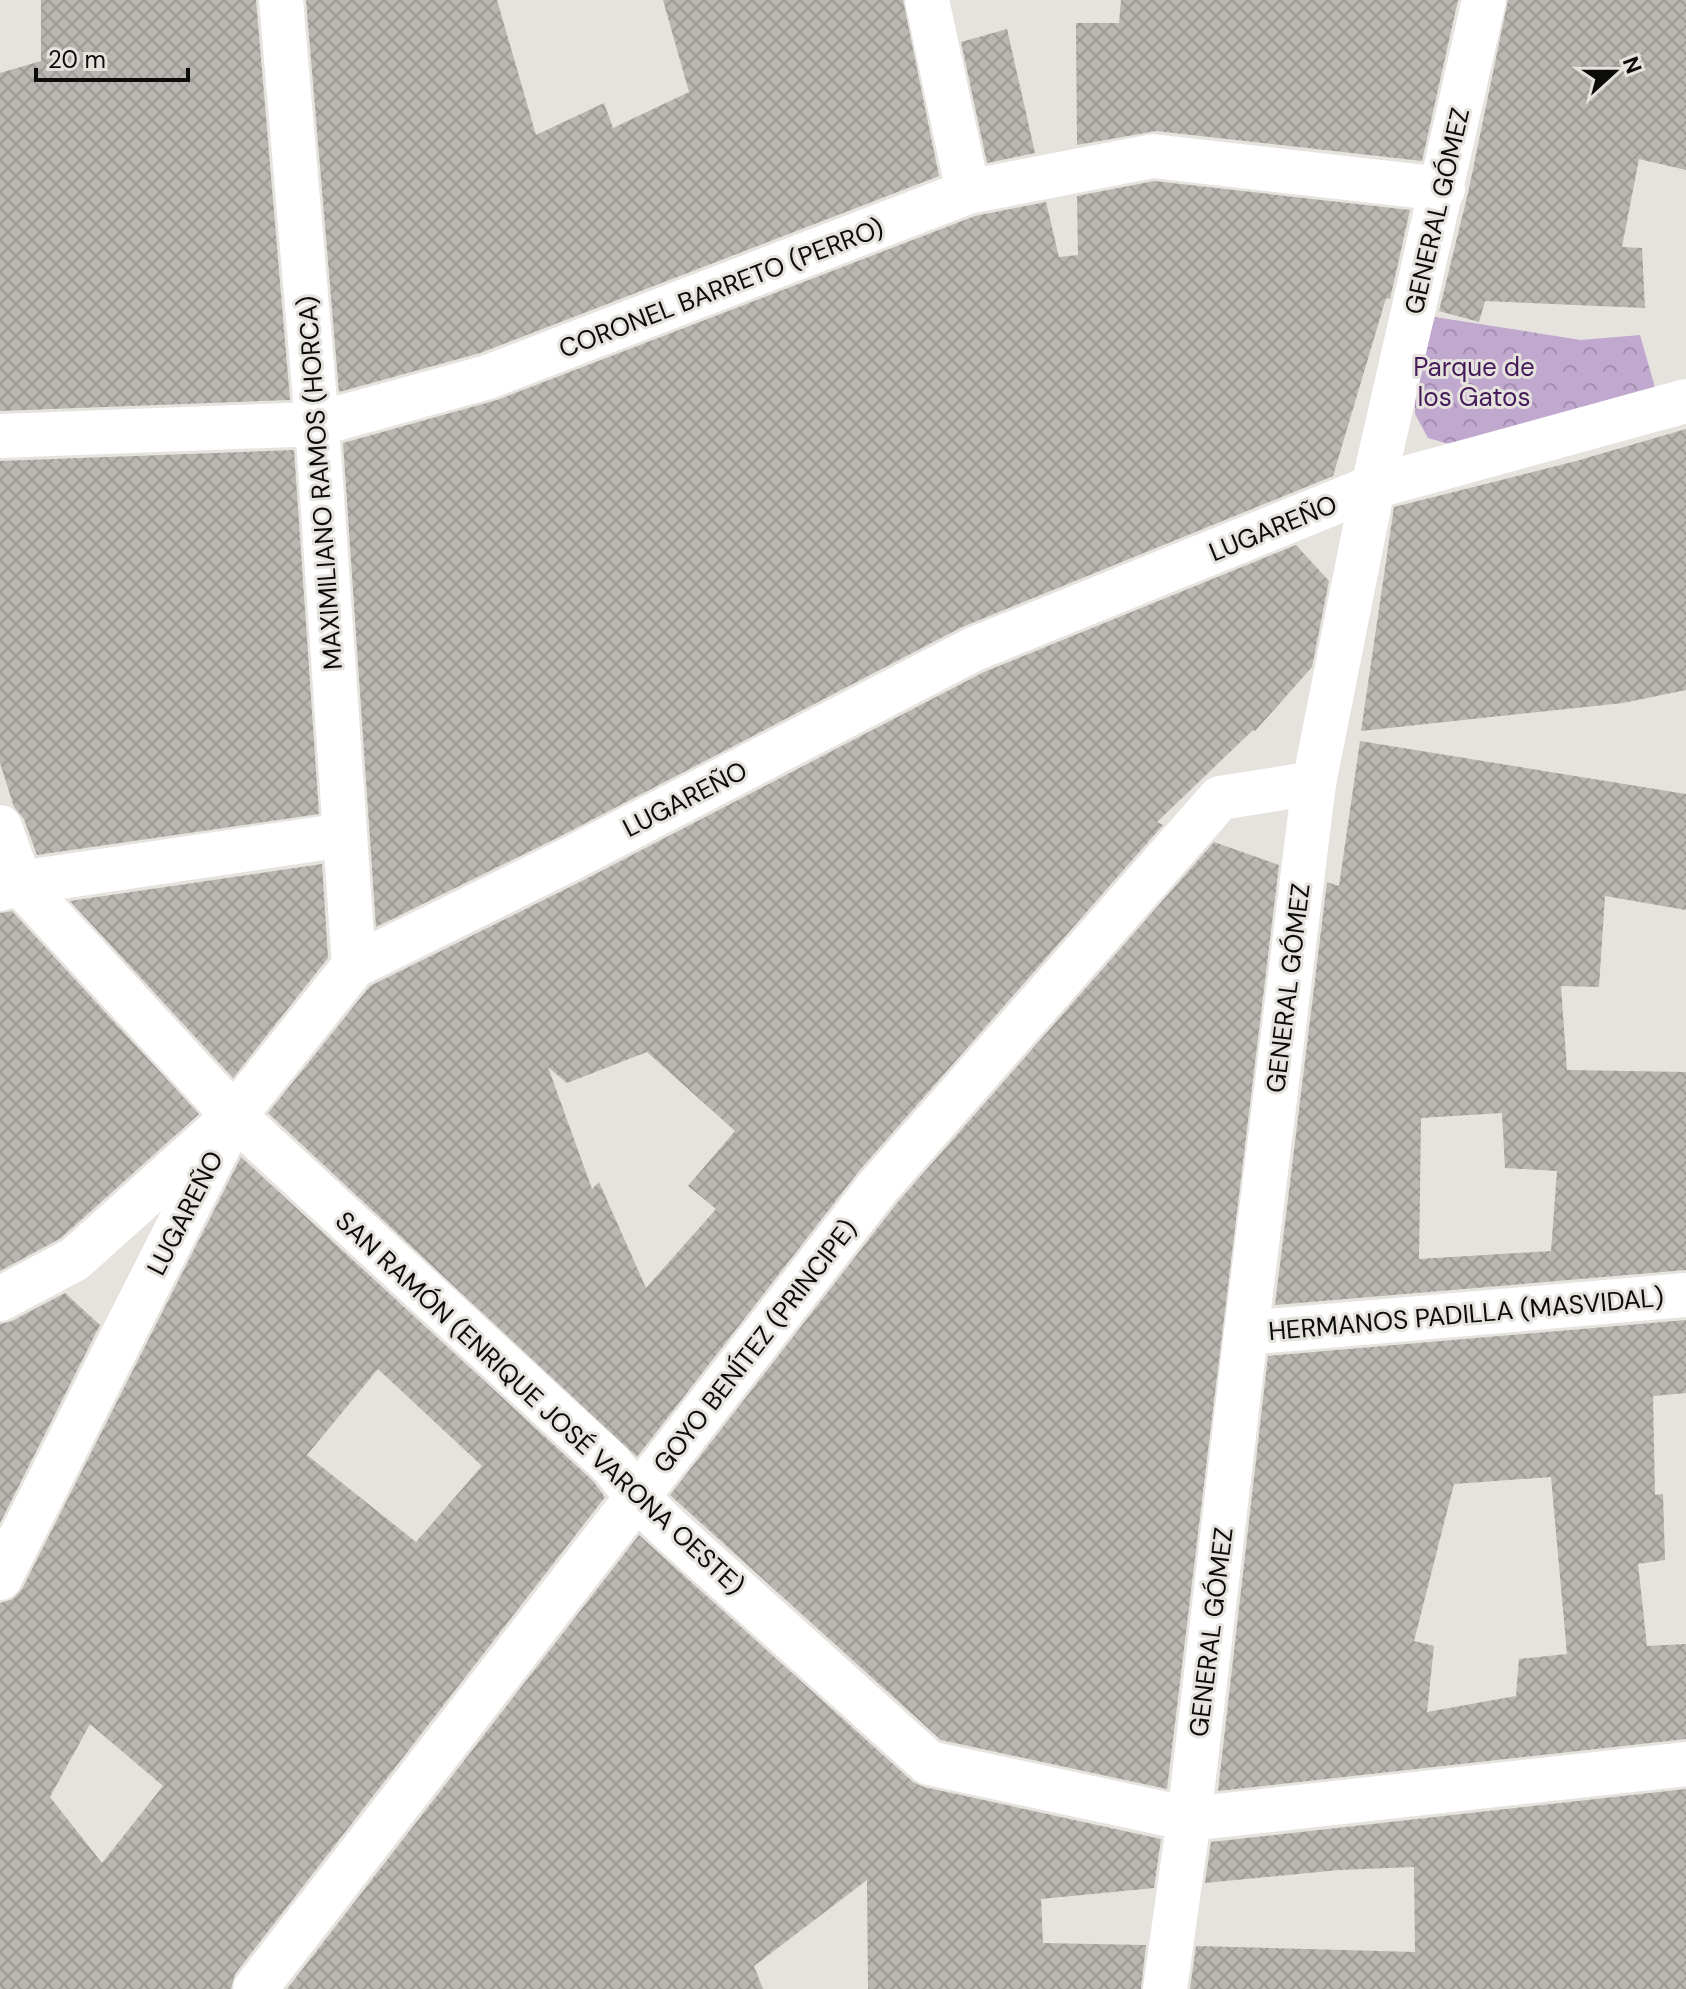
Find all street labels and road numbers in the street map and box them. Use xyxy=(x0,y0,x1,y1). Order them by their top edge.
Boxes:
street label: GENERAL GÓMEZ xyxy=(1397,104,1477,318)
street label: CORONEL BARRETO (PERRO) xyxy=(554,210,888,366)
street label: MAXIMILIANO RAMOS (HORCA) xyxy=(290,295,350,671)
street label: LUGAREÑO xyxy=(1204,487,1342,569)
street label: LUGAREÑO xyxy=(617,753,753,845)
street label: GENERAL GÓMEZ xyxy=(1258,881,1318,1095)
street label: LUGAREÑO xyxy=(139,1145,231,1281)
street label: SAN RAMÓN (ENRIQUE JOSÉ VARONA OESTE) xyxy=(328,1204,752,1602)
street label: GOYO BENÍTEZ (PRINCIPE) xyxy=(645,1212,865,1480)
street label: HERMANOS PADILLA (MASVIDAL) xyxy=(1267,1280,1665,1348)
street label: GENERAL GÓMEZ xyxy=(1181,1525,1241,1739)

